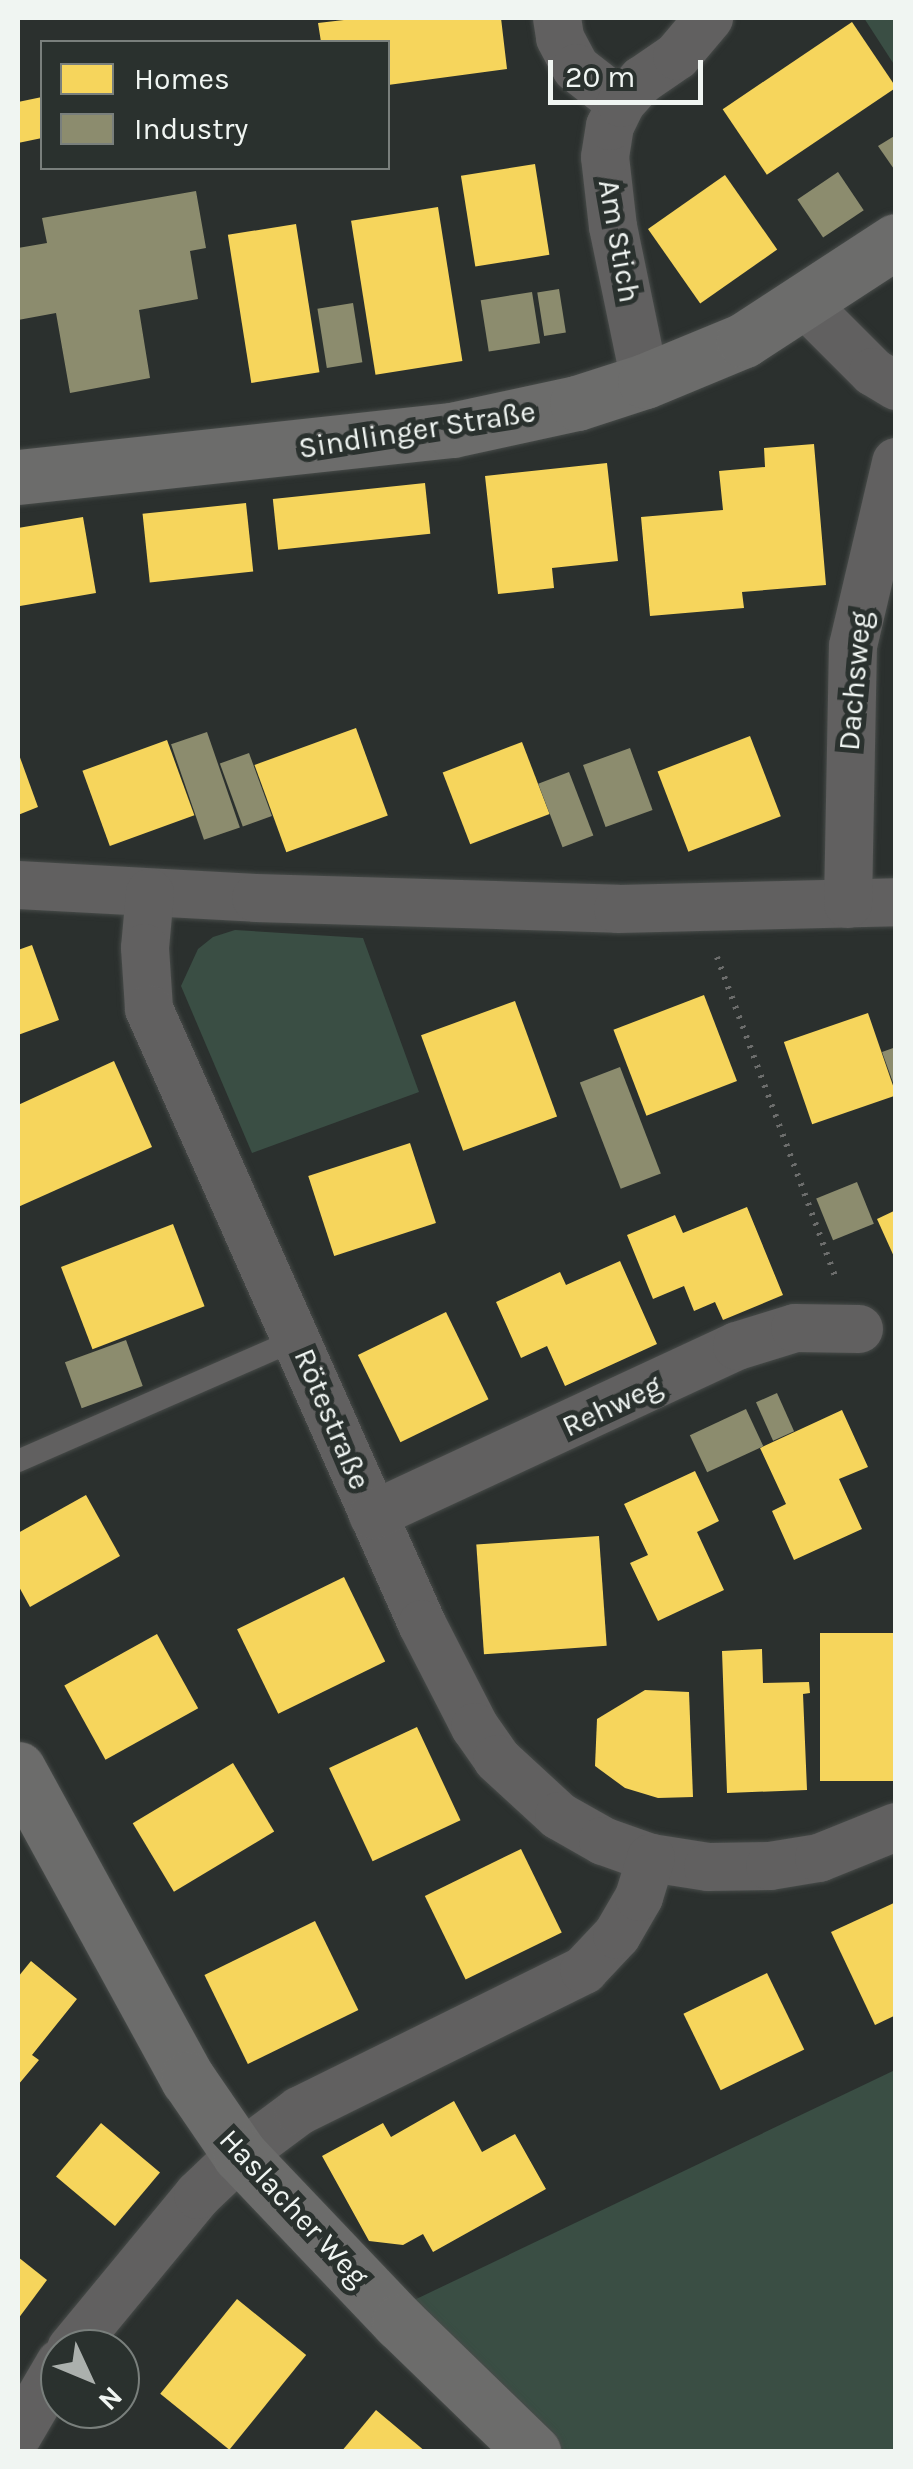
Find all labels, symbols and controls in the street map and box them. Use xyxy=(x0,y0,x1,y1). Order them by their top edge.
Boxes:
legend xyxy=(40,40,390,170)
scale bar xyxy=(553,40,708,102)
text: 20 m xyxy=(565,59,635,95)
text: Homes xyxy=(134,61,230,97)
text: Industry xyxy=(134,111,248,147)
street label: Am Stich xyxy=(590,177,648,305)
street label: Sindlinger Straße xyxy=(296,394,538,466)
street label: Dachsweg xyxy=(831,610,879,752)
street label: Rötestraße xyxy=(286,1343,378,1495)
street label: Rehweg xyxy=(556,1367,668,1445)
street label: Haslacher Weg xyxy=(212,2122,376,2294)
north arrow xyxy=(40,2329,140,2429)
text: N xyxy=(92,2380,129,2417)

